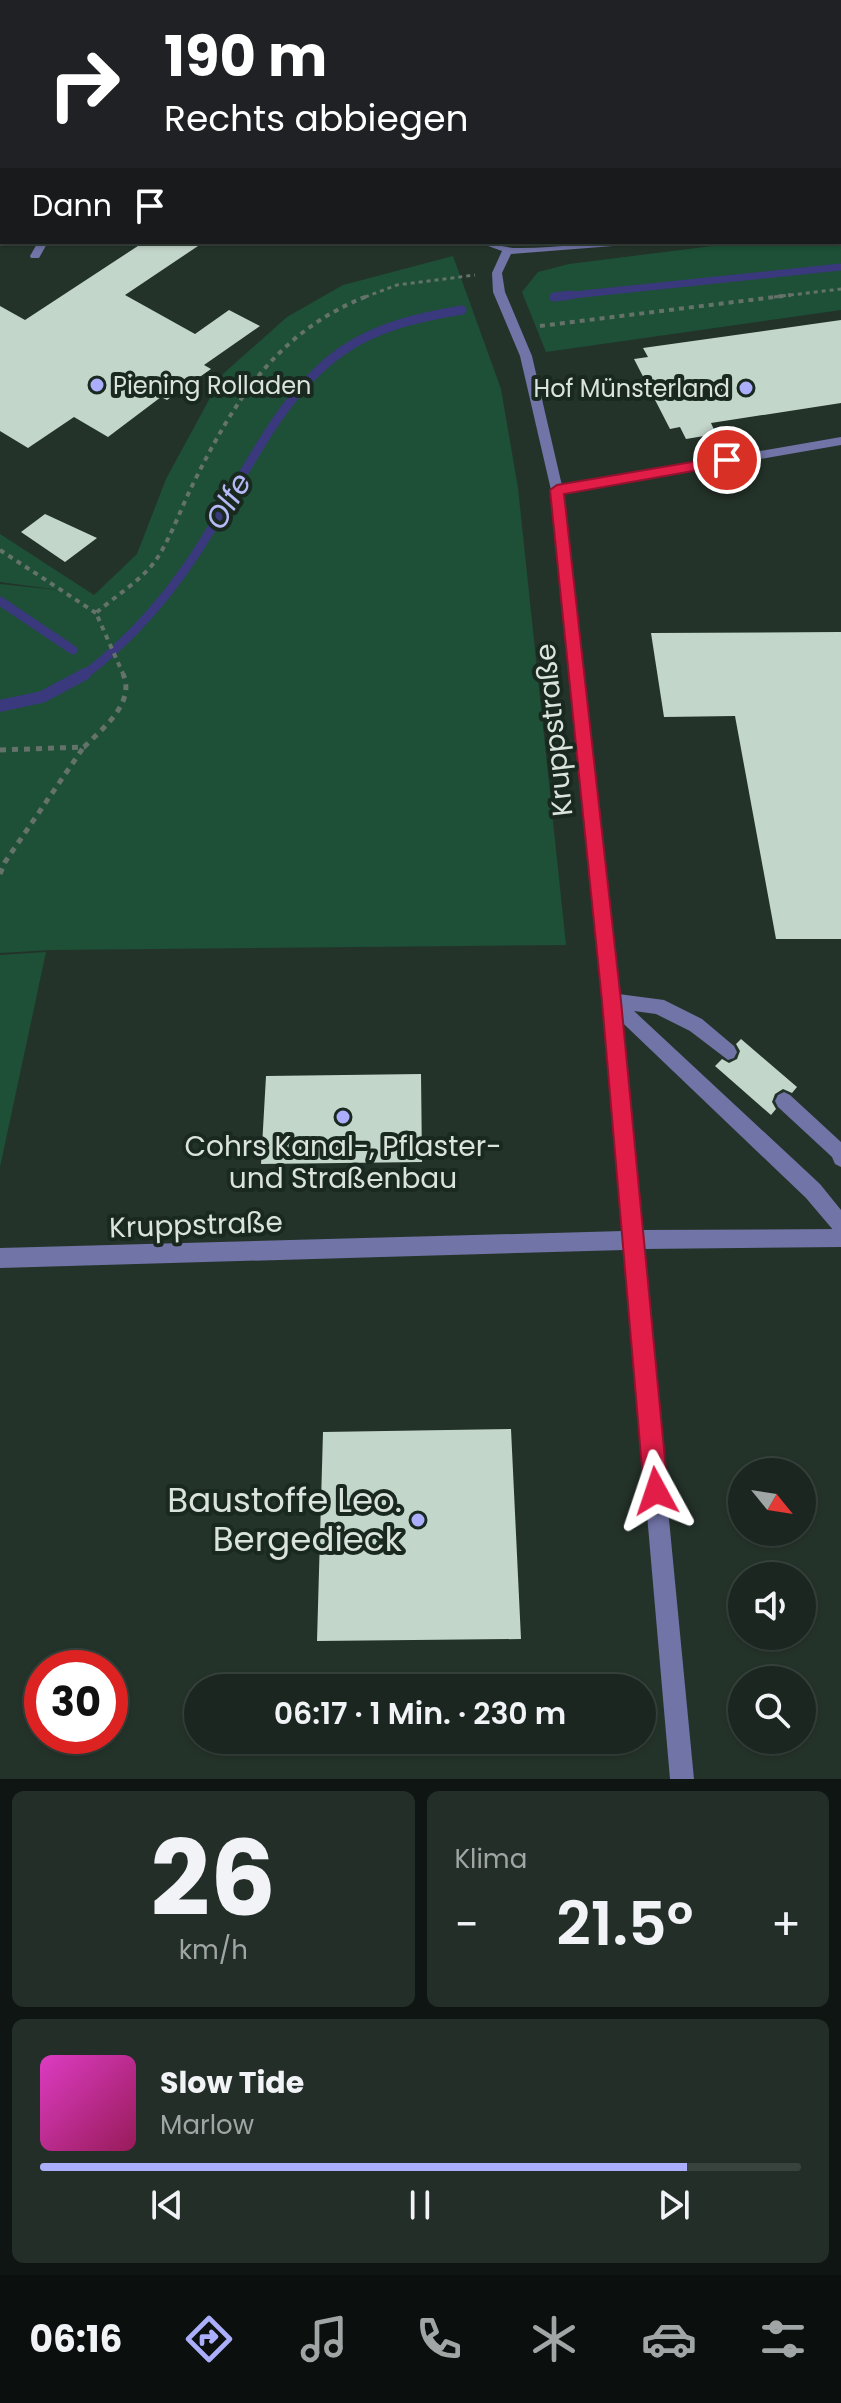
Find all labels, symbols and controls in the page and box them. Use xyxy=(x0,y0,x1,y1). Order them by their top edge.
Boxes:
text: 190 m xyxy=(164,17,327,96)
icon: right xyxy=(32,32,136,136)
text: Rechts abbiegen xyxy=(164,93,469,144)
text: Dann xyxy=(32,184,112,227)
icon: arrive xyxy=(128,184,172,228)
place label: Piening Rolladen xyxy=(113,369,311,402)
place label: Hof Münsterland xyxy=(534,372,730,405)
marker: Piening Rolladen xyxy=(88,376,106,394)
marker: Hof Münsterland xyxy=(737,379,755,397)
pin xyxy=(693,426,761,494)
icon: arrive xyxy=(705,438,749,482)
water label: Olfe xyxy=(194,464,262,538)
street label: Kruppstraße xyxy=(526,642,582,818)
marker: Cohrs Kanal-, Pflaster- und Straßenbau xyxy=(334,1108,352,1126)
place label: Cohrs Kanal-, Pflaster- und Straßenbau xyxy=(184,1127,502,1198)
street label: Kruppstraße xyxy=(109,1202,283,1248)
position arrow xyxy=(614,1449,698,1533)
north arrow xyxy=(728,1458,816,1546)
map controls xyxy=(728,1458,816,1754)
place label: Baustoffe Leo. Bergedieck xyxy=(167,1476,402,1563)
marker: Baustoffe Leo. Bergedieck xyxy=(409,1511,427,1529)
button: sound xyxy=(728,1562,816,1650)
speed limit sign: 30 xyxy=(24,1650,128,1754)
button: search xyxy=(728,1666,816,1754)
text: 06:17 · 1 Min. · 230 m xyxy=(274,1692,566,1735)
text: 26 xyxy=(150,1806,276,1951)
text: Klima xyxy=(455,1841,527,1877)
text: 21.5° xyxy=(556,1882,693,1966)
text: − xyxy=(455,1894,479,1955)
text: + xyxy=(771,1894,801,1955)
text: km/h xyxy=(179,1932,248,1968)
text: Slow Tide xyxy=(160,2061,304,2104)
text: Marlow xyxy=(160,2107,254,2143)
icon: previous xyxy=(145,2183,189,2227)
icon: pause xyxy=(398,2183,442,2227)
icon: next xyxy=(652,2183,696,2227)
icon: directions xyxy=(181,2311,237,2367)
icon: music xyxy=(296,2311,352,2367)
icon: phone xyxy=(411,2311,467,2367)
icon: climate xyxy=(526,2311,582,2367)
icon: car xyxy=(641,2311,697,2367)
icon: filters xyxy=(755,2311,811,2367)
text: 06:16 xyxy=(29,2314,123,2365)

